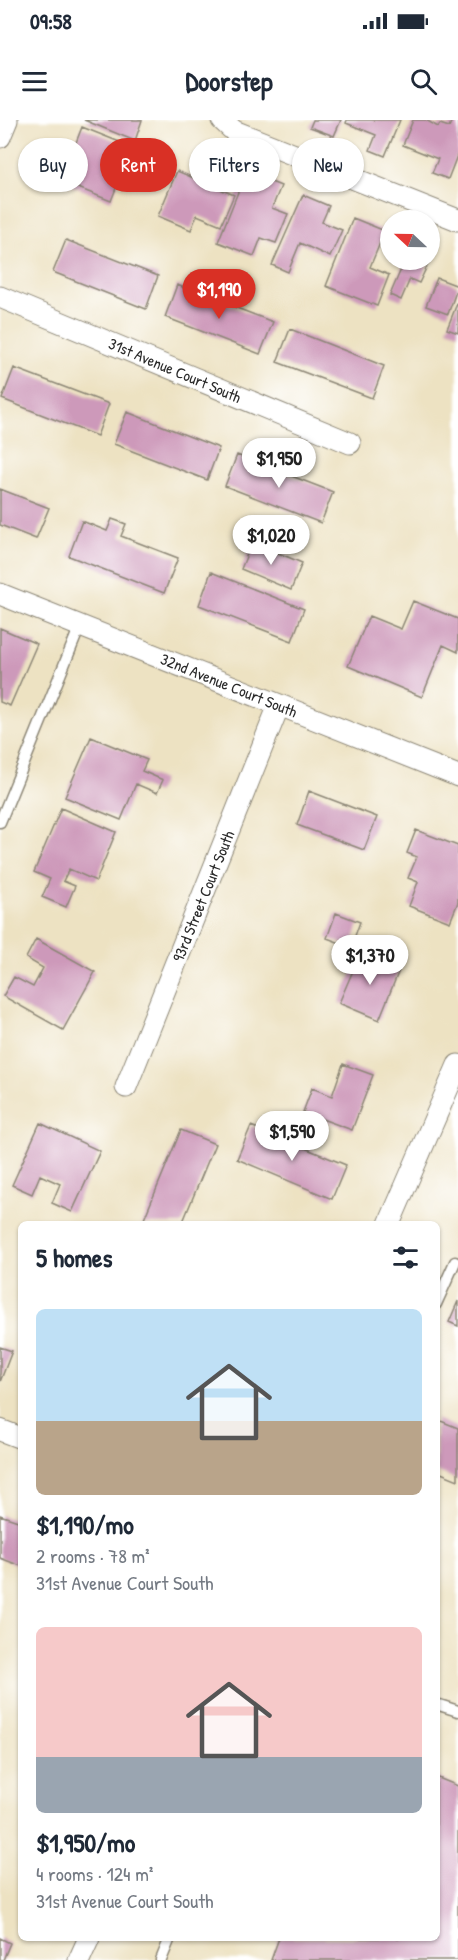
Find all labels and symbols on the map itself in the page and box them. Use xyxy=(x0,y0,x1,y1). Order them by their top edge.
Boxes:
north arrow xyxy=(380,210,440,270)
pin: $1,190 xyxy=(170,269,268,320)
street label: 31st Avenue Court South xyxy=(105,332,245,408)
pin: $1,950 xyxy=(230,438,328,489)
pin: $1,020 xyxy=(222,515,320,566)
street label: 32nd Avenue Court South xyxy=(157,648,301,723)
street label: 93rd Street Court South xyxy=(167,827,239,965)
pin: $1,370 xyxy=(321,935,419,986)
pin: $1,590 xyxy=(243,1111,341,1162)

